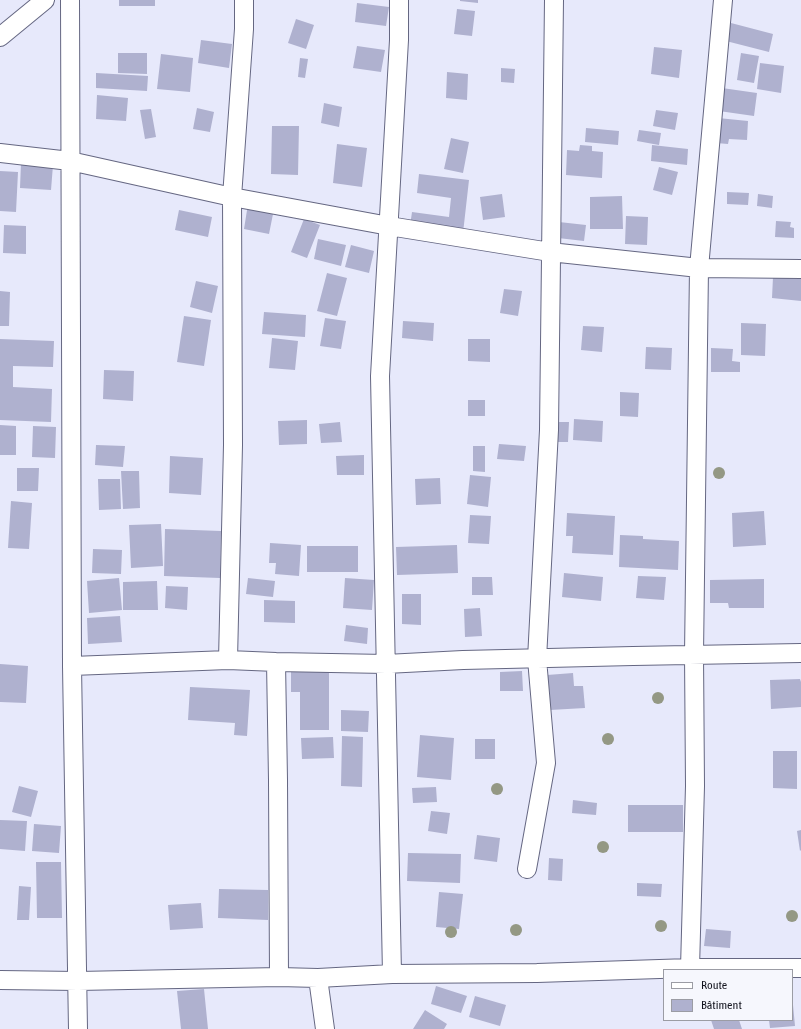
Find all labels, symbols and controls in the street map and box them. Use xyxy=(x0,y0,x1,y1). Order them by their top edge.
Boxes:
legend xyxy=(663,969,793,1021)
text: Route xyxy=(701,978,727,992)
text: Bâtiment xyxy=(701,998,742,1012)

